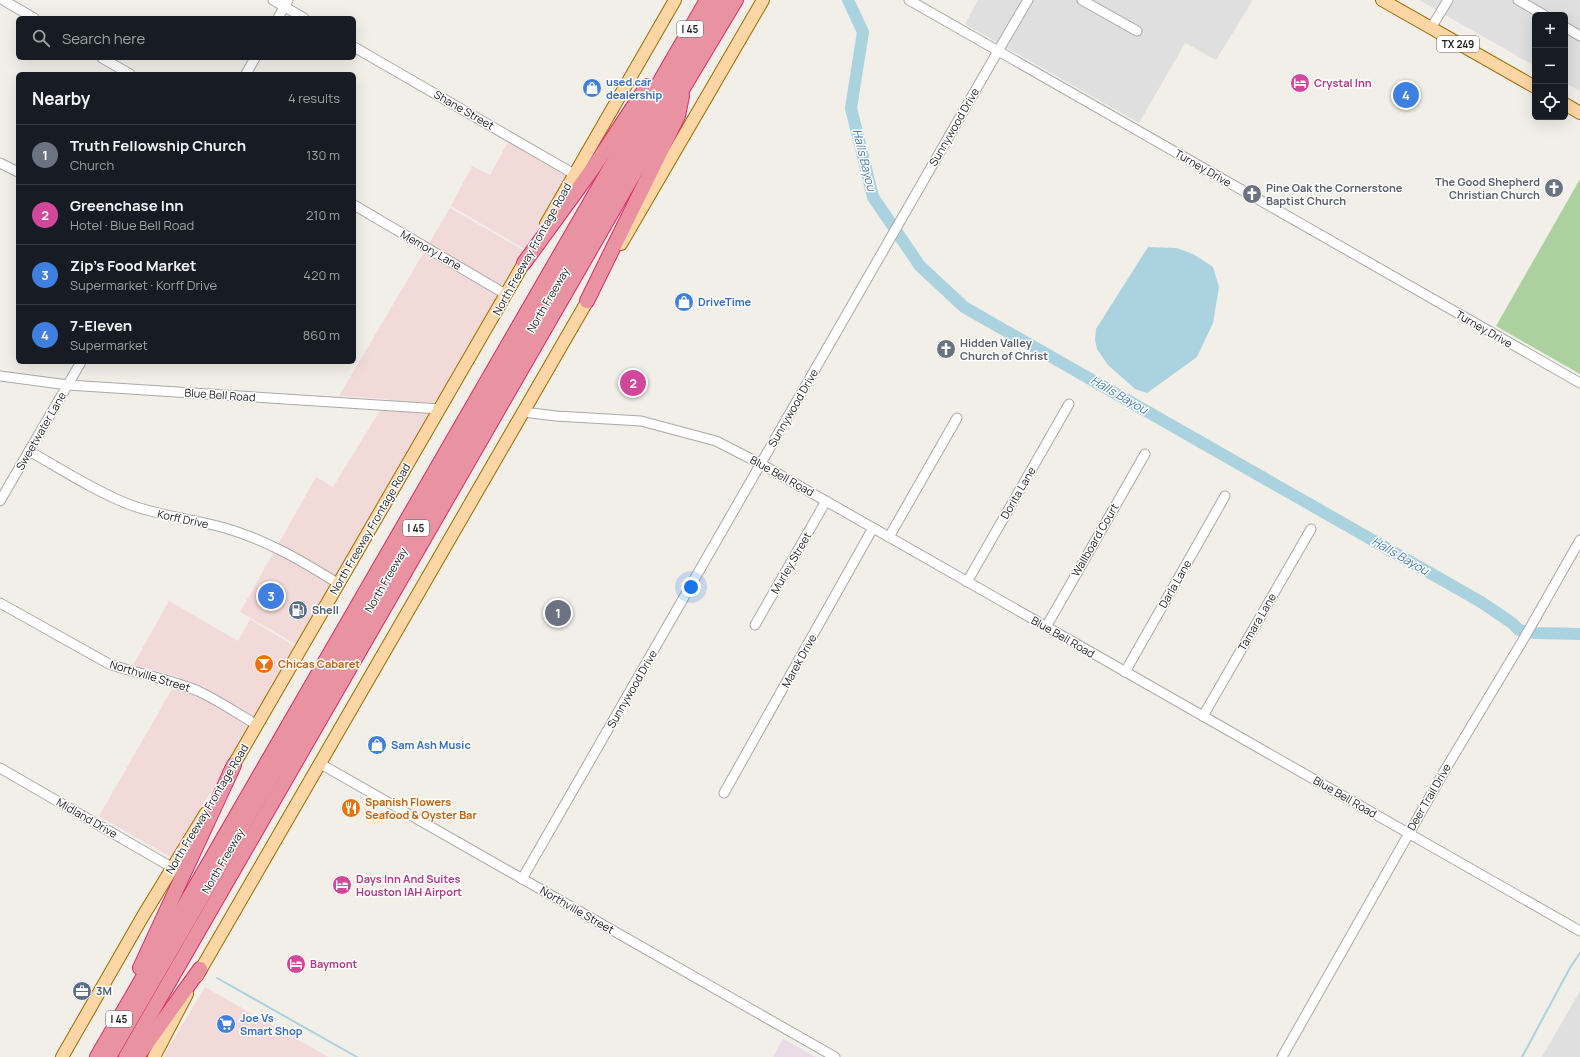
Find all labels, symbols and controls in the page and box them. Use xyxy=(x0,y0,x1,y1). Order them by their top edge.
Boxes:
map controls xyxy=(1532,12,1568,120)
button: + xyxy=(1532,12,1568,48)
search box xyxy=(16,16,356,60)
road number: I 45 xyxy=(677,21,703,37)
icon: search xyxy=(30,27,52,49)
text: Search here xyxy=(62,28,145,49)
road number: TX 249 xyxy=(1437,36,1479,52)
button: − xyxy=(1532,48,1568,84)
hotel icon: Crystal Inn xyxy=(1289,72,1311,94)
place label: used car dealership xyxy=(606,74,662,102)
place label: Crystal Inn xyxy=(1314,75,1372,90)
shop icon: used car dealership xyxy=(581,77,603,99)
pin: 4 xyxy=(1393,80,1419,110)
button: locate xyxy=(1532,84,1568,120)
street label: Sunnywood Drive xyxy=(925,85,982,168)
street label: Shane Street xyxy=(432,86,497,133)
text: Nearby xyxy=(32,87,90,110)
text: 4 results xyxy=(288,89,340,107)
water label: Halls Bayou xyxy=(849,127,881,193)
text: Truth Fellowship Church xyxy=(70,135,246,156)
street label: Turney Drive xyxy=(1172,145,1235,190)
text: 1 xyxy=(42,146,48,164)
text: 130 m xyxy=(306,146,340,164)
text: Church xyxy=(70,156,114,174)
place label: The Good Shepherd Christian Church xyxy=(1435,174,1540,202)
church icon: The Good Shepherd Christian Church xyxy=(1543,177,1565,199)
place label: Pine Oak the Cornerstone Baptist Church xyxy=(1266,180,1403,208)
street label: North Freeway Frontage Road xyxy=(490,181,574,317)
church icon: Pine Oak the Cornerstone Baptist Church xyxy=(1241,183,1263,205)
text: Greenchase Inn xyxy=(70,195,184,216)
text: 2 xyxy=(41,206,49,224)
text: 210 m xyxy=(306,206,340,224)
text: Hotel · Blue Bell Road xyxy=(70,216,194,234)
street label: Memory Lane xyxy=(398,226,465,273)
text: Zip's Food Market xyxy=(70,255,197,276)
street label: North Freeway xyxy=(524,265,572,335)
text: 3 xyxy=(41,266,49,284)
text: 420 m xyxy=(303,266,340,284)
text: Supermarket · Korff Drive xyxy=(70,276,217,294)
shop icon: DriveTime xyxy=(673,291,695,313)
place label: DriveTime xyxy=(698,294,752,309)
street label: Turney Drive xyxy=(1453,306,1516,351)
text: 7-Eleven xyxy=(70,315,132,336)
text: 4 xyxy=(41,326,49,344)
text: 860 m xyxy=(303,326,340,344)
place label: Hidden Valley Church of Christ xyxy=(960,335,1048,363)
text: Supermarket xyxy=(70,336,148,354)
church icon: Hidden Valley Church of Christ xyxy=(935,338,957,360)
street label: Sunnywood Drive xyxy=(764,366,821,449)
pin: 2 xyxy=(620,368,646,398)
water label: Halls Bayou xyxy=(1088,371,1152,418)
street label: Blue Bell Road xyxy=(184,385,256,404)
street label: Sweetwater Lane xyxy=(12,388,69,473)
street label: Blue Bell Road xyxy=(748,452,817,499)
street label: North Freeway Frontage Road xyxy=(327,461,413,597)
street label: Dorita Lane xyxy=(997,463,1039,522)
street label: Wallboard Court xyxy=(1068,500,1122,579)
street label: Korff Drive xyxy=(156,506,211,531)
road number: I 45 xyxy=(403,520,429,536)
street label: Murley Street xyxy=(767,529,814,596)
water label: Halls Bayou xyxy=(1369,532,1433,579)
street label: North Freeway xyxy=(362,545,410,615)
street label: Darla Lane xyxy=(1155,557,1195,610)
your location xyxy=(681,577,701,597)
pin: 3 xyxy=(258,581,284,611)
street label: Tamara Lane xyxy=(1234,590,1279,653)
pin: 1 xyxy=(545,598,571,628)
fuel station icon: Shell xyxy=(287,599,309,621)
place label: Shell xyxy=(312,602,339,617)
street label: Blue Bell Road xyxy=(1029,612,1098,661)
street label: Marek Drive xyxy=(778,631,820,690)
street label: Sunnywood Drive xyxy=(603,647,660,730)
bar icon: Chicas Cabaret xyxy=(253,653,275,675)
street label: Northville Street xyxy=(108,656,192,695)
place label: Chicas Cabaret xyxy=(278,656,360,671)
shop icon: Sam Ash Music xyxy=(366,734,388,756)
place label: Sam Ash Music xyxy=(391,737,471,752)
street label: North Freeway Frontage Road xyxy=(163,742,251,876)
street label: Deer Trail Drive xyxy=(1403,760,1454,833)
street label: Blue Bell Road xyxy=(1311,772,1380,821)
street label: Midland Drive xyxy=(54,794,121,841)
place label: Spanish Flowers Seafood & Oyster Bar xyxy=(365,794,477,822)
restaurant icon: Spanish Flowers Seafood & Oyster Bar xyxy=(340,797,362,819)
street label: North Freeway xyxy=(199,826,247,896)
place label: Days Inn And Suites Houston IAH Airport xyxy=(356,871,462,899)
hotel icon: Days Inn And Suites Houston IAH Airport xyxy=(331,874,353,896)
street label: Northville Street xyxy=(537,882,617,937)
hotel icon: Baymont xyxy=(285,953,307,975)
place label: Baymont xyxy=(310,956,358,971)
office icon: 3M xyxy=(71,980,93,1002)
place label: 3M xyxy=(96,983,112,998)
place label: Joe Vs Smart Shop xyxy=(240,1010,303,1038)
road number: I 45 xyxy=(106,1011,132,1027)
supermarket icon: Joe Vs Smart Shop xyxy=(215,1013,237,1035)

